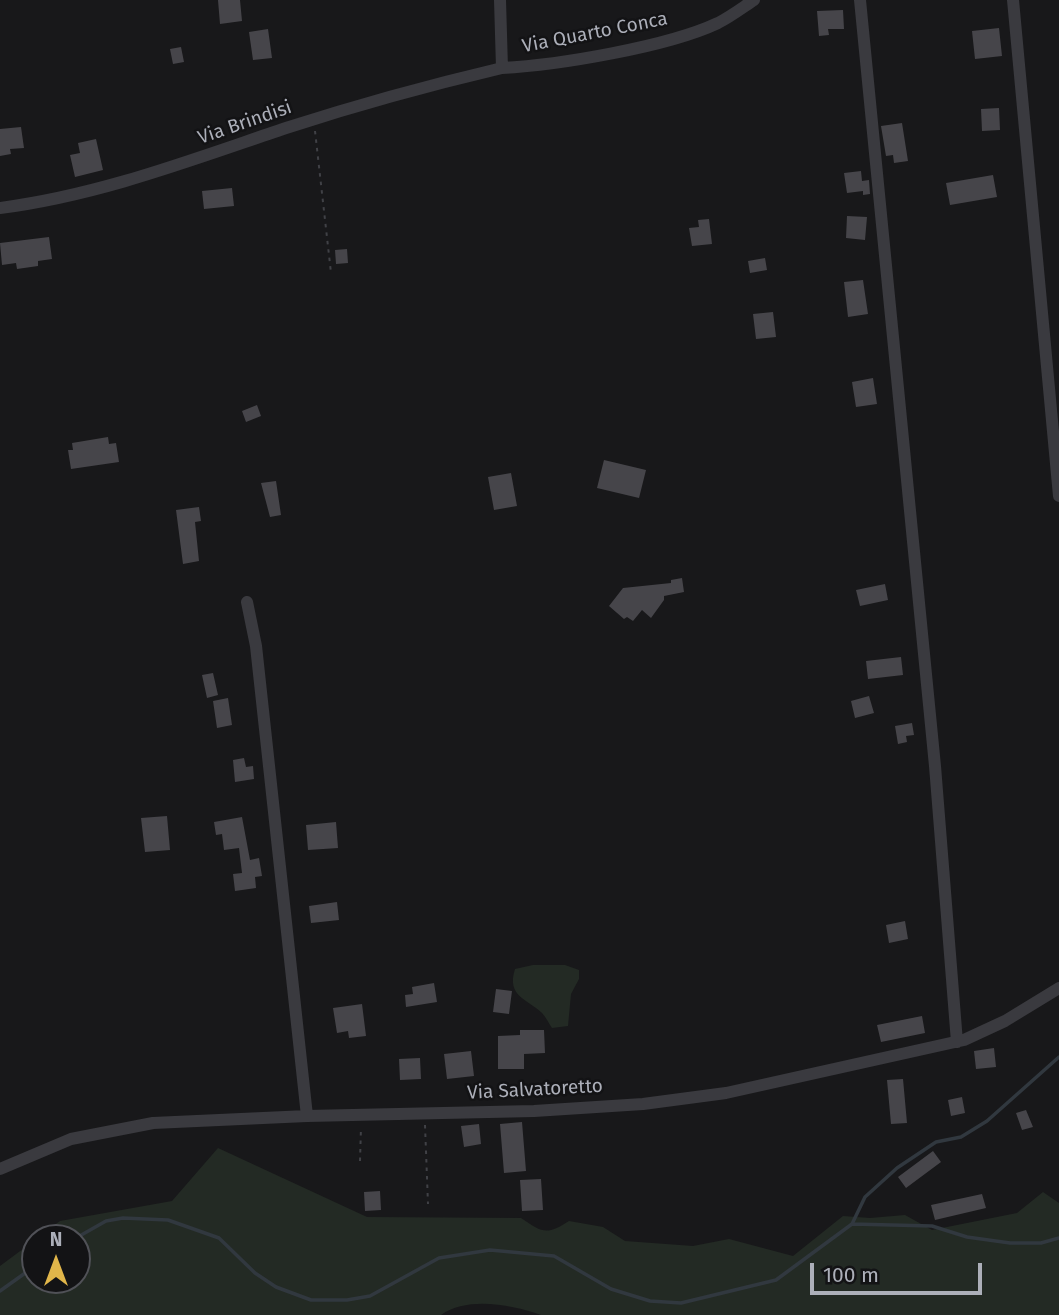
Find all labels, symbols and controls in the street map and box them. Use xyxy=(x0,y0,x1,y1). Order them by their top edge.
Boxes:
street label: Via Quarto Conca xyxy=(520,8,670,58)
street label: Via Brindisi xyxy=(195,96,295,150)
street label: Via Salvatoretto xyxy=(467,1075,603,1105)
north arrow xyxy=(21,1224,91,1294)
text: N xyxy=(50,1228,62,1251)
scale bar xyxy=(814,1248,986,1292)
text: 100 m xyxy=(823,1262,879,1288)

